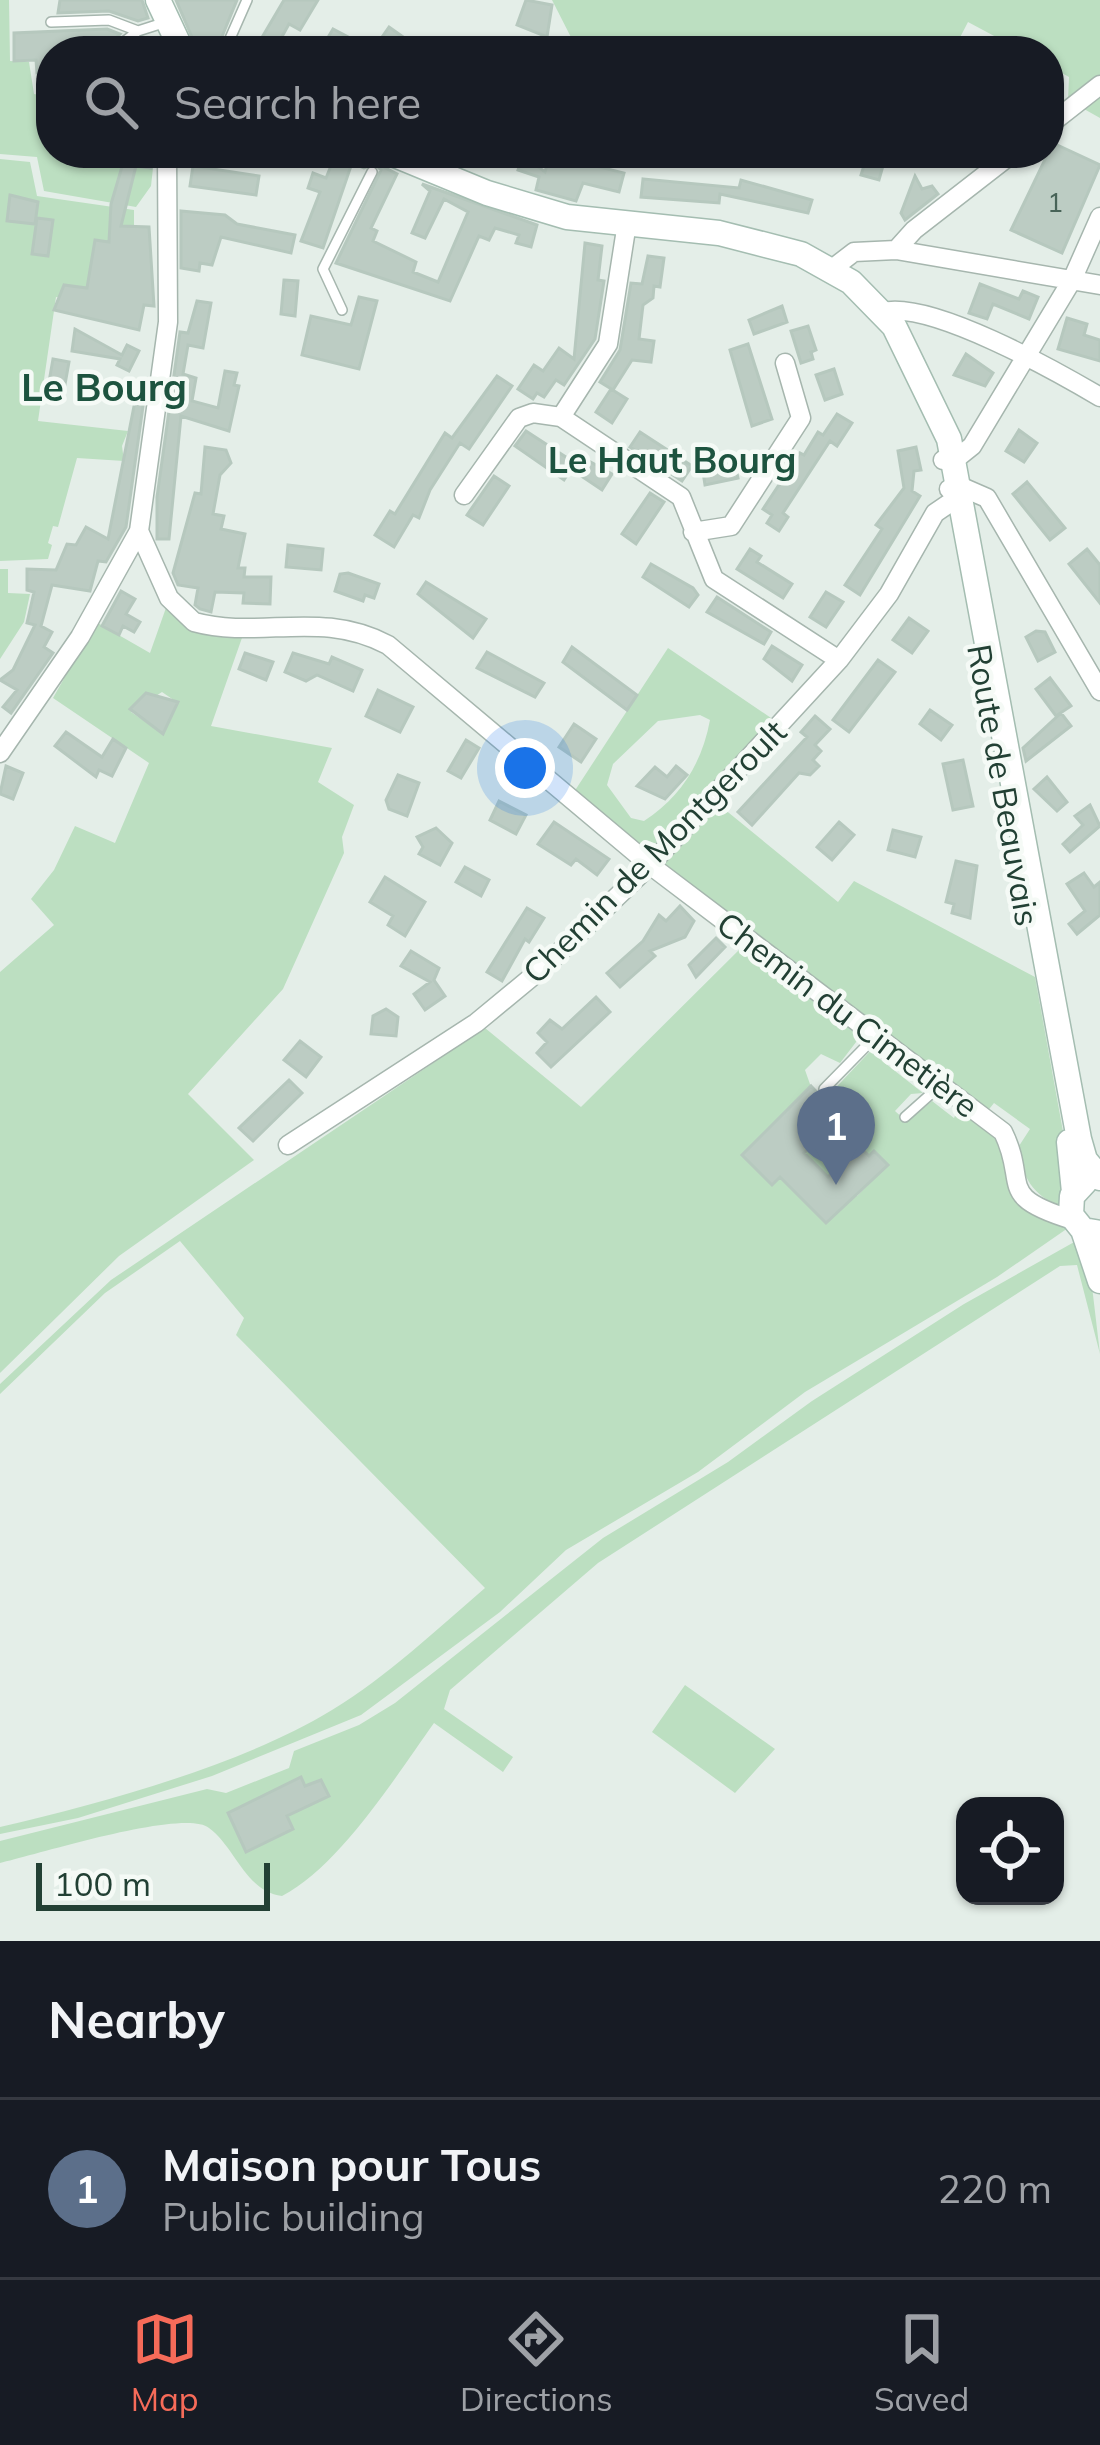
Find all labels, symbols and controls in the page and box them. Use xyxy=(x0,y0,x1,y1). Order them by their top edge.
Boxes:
search box xyxy=(36,36,1064,168)
icon: search xyxy=(78,69,144,135)
text: Search here xyxy=(174,74,421,130)
house number: 1 xyxy=(1047,185,1063,219)
district label: Le Bourg xyxy=(21,362,187,411)
district label: Le Haut Bourg xyxy=(548,437,796,482)
street label: Route de Beauvais xyxy=(959,641,1049,929)
street label: Chemin de Montgeroult xyxy=(514,711,794,991)
your location xyxy=(495,738,555,798)
street label: Chemin du Cimetière xyxy=(709,902,987,1126)
pin: 1 xyxy=(797,1086,875,1185)
map controls xyxy=(956,1797,1064,1905)
button: locate xyxy=(956,1797,1064,1905)
scale bar xyxy=(36,1857,270,1910)
text: 100 m xyxy=(54,1863,151,1904)
text: Nearby xyxy=(48,1987,225,2051)
text: Maison pour Tous xyxy=(162,2136,541,2192)
text: 1 xyxy=(75,2164,99,2213)
text: 220 m xyxy=(937,2164,1052,2213)
text: Public building xyxy=(162,2192,425,2241)
tab: Map xyxy=(131,2306,199,2419)
tab: Directions xyxy=(460,2306,613,2419)
tab: Saved xyxy=(874,2306,969,2419)

